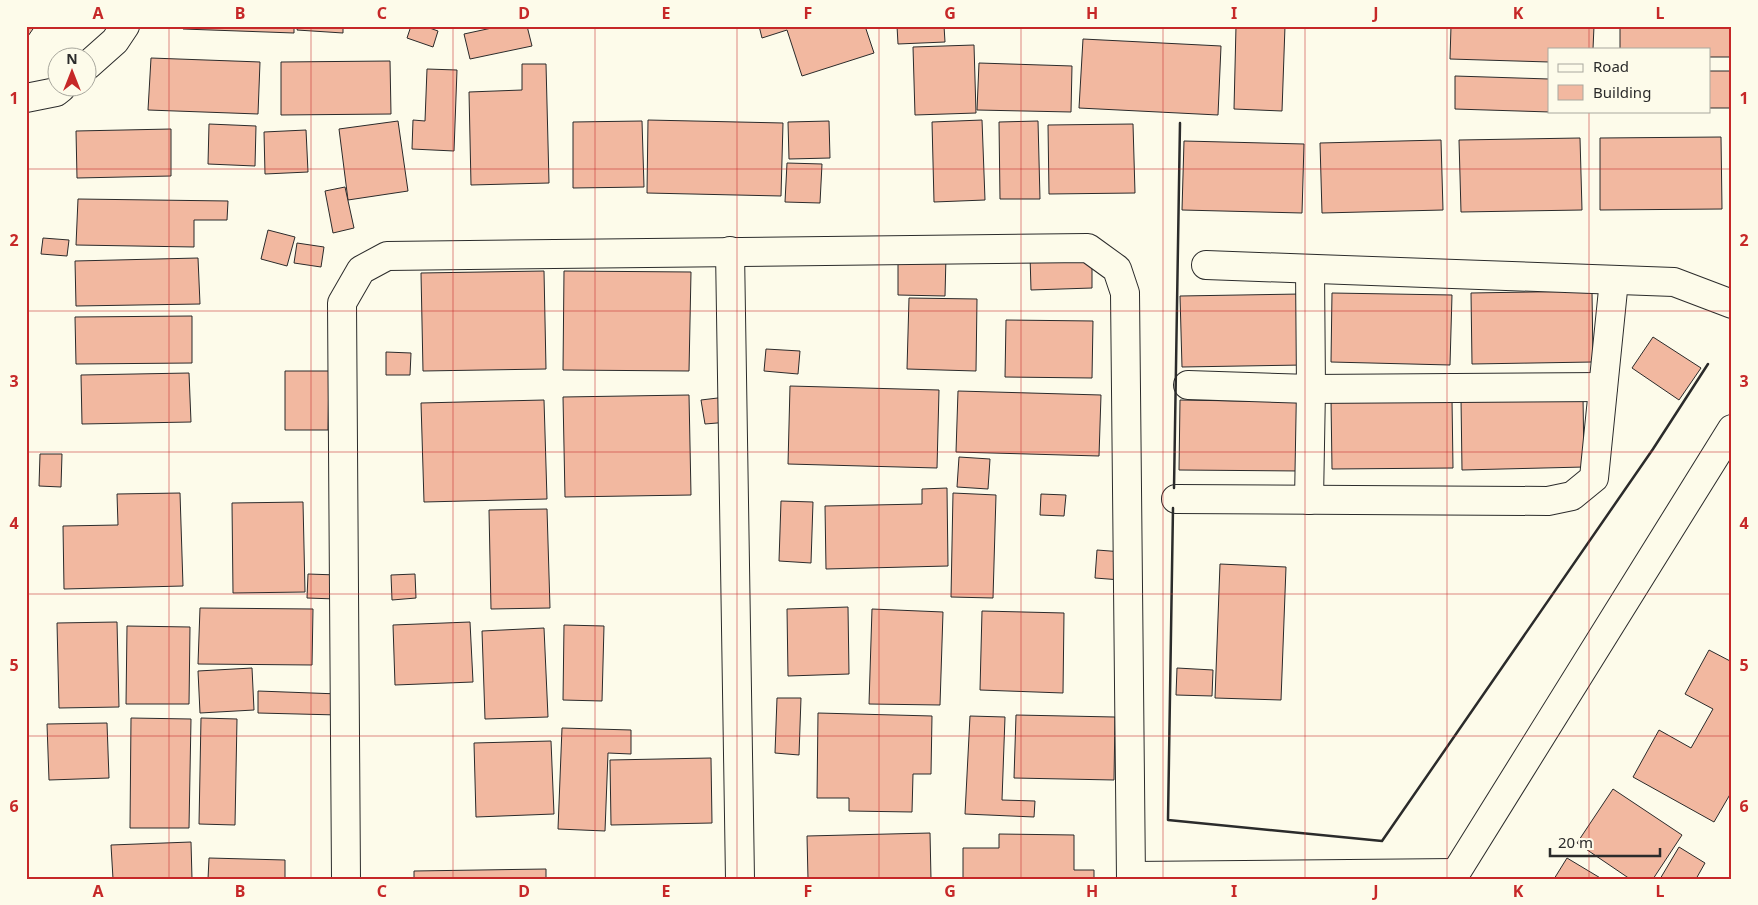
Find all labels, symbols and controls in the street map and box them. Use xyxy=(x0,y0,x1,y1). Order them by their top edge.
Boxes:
text: A xyxy=(92,2,104,24)
text: B xyxy=(235,2,245,24)
text: C xyxy=(377,2,387,24)
text: D xyxy=(518,2,530,24)
text: E xyxy=(662,2,671,24)
text: F xyxy=(804,2,812,24)
text: G xyxy=(944,2,956,24)
text: H xyxy=(1086,2,1098,24)
text: I xyxy=(1231,2,1237,24)
text: J xyxy=(1371,2,1379,24)
text: K xyxy=(1513,2,1524,24)
text: L xyxy=(1656,2,1665,24)
north arrow xyxy=(48,48,98,98)
legend xyxy=(1548,48,1710,112)
text: N xyxy=(66,49,78,68)
text: Road xyxy=(1593,56,1629,76)
text: Building xyxy=(1593,82,1651,102)
text: 1 xyxy=(9,87,19,109)
text: 1 xyxy=(1739,87,1749,109)
text: 2 xyxy=(9,229,19,251)
text: 2 xyxy=(1739,229,1749,251)
text: 3 xyxy=(9,370,19,392)
text: 3 xyxy=(1739,370,1749,392)
text: 4 xyxy=(9,512,19,534)
text: 4 xyxy=(1739,512,1749,534)
text: 5 xyxy=(9,654,19,676)
text: 5 xyxy=(1739,654,1749,676)
text: 6 xyxy=(9,795,19,817)
text: 6 xyxy=(1739,795,1749,817)
scale bar xyxy=(1550,825,1660,857)
text: 20 m xyxy=(1558,832,1593,852)
text: A xyxy=(92,880,104,902)
text: B xyxy=(235,880,245,902)
text: C xyxy=(377,880,387,902)
text: D xyxy=(518,880,530,902)
text: E xyxy=(662,880,671,902)
text: F xyxy=(804,880,812,902)
text: G xyxy=(944,880,956,902)
text: H xyxy=(1086,880,1098,902)
text: I xyxy=(1231,880,1237,902)
text: J xyxy=(1371,880,1379,902)
text: K xyxy=(1513,880,1524,902)
text: L xyxy=(1656,880,1665,902)

